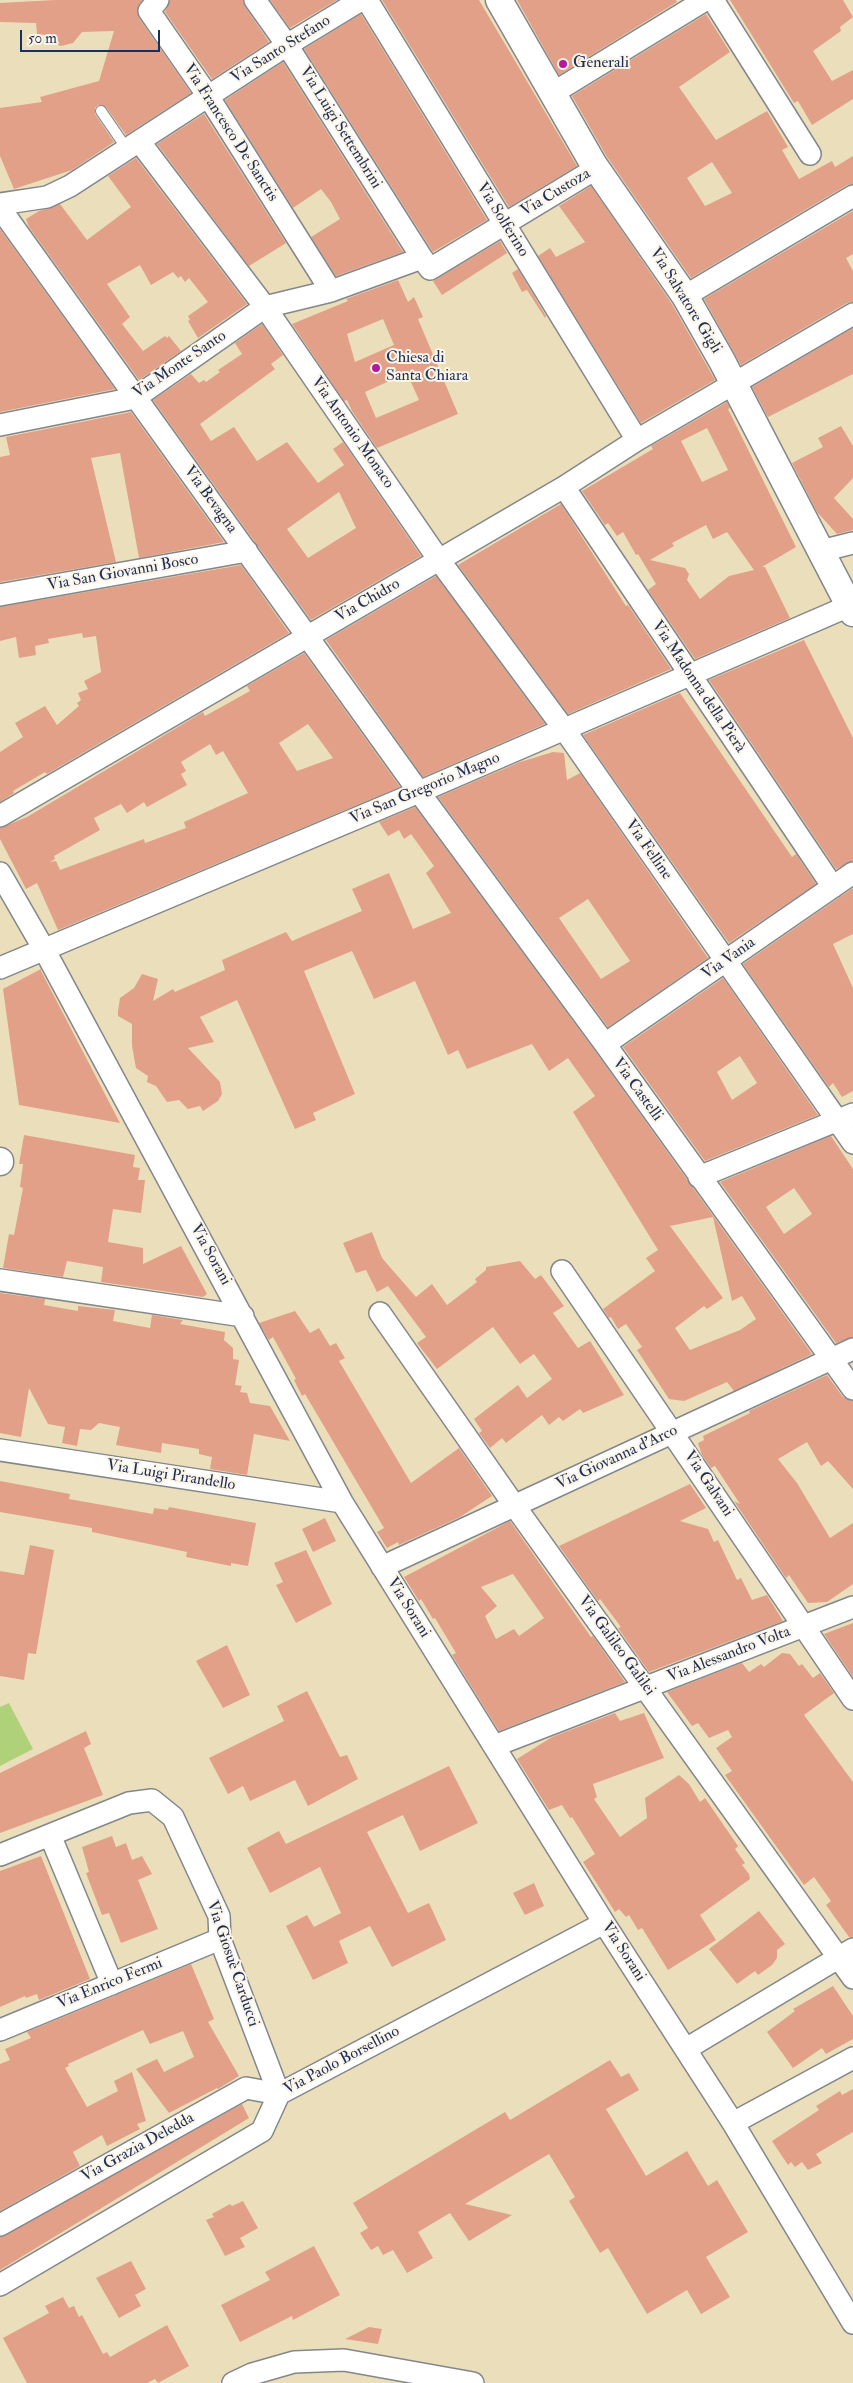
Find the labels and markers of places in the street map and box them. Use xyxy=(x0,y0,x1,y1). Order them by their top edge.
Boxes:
place label: Generali xyxy=(573,54,629,74)
marker: Generali xyxy=(557,58,569,70)
place label: Chiesa di Santa Chiara xyxy=(386,349,468,387)
marker: Chiesa di Santa Chiara xyxy=(370,362,382,374)

